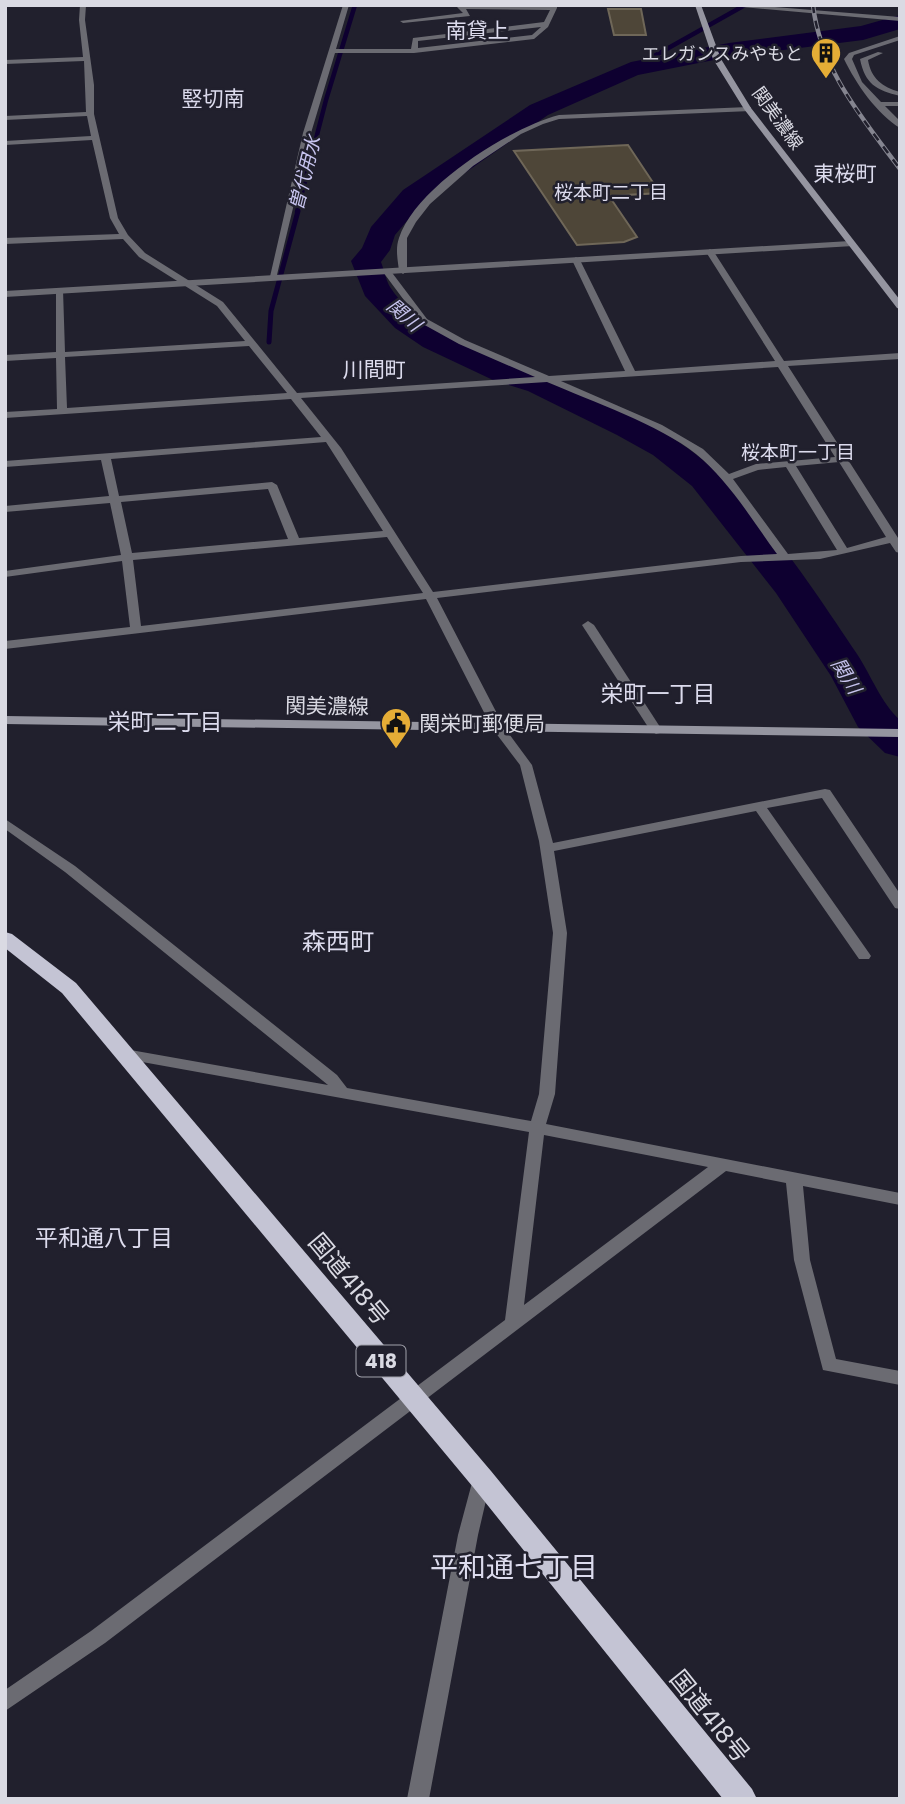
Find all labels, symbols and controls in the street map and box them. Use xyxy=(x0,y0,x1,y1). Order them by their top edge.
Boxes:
district label: 南貸上 xyxy=(446,16,509,45)
building icon: エレガンスみやもと xyxy=(809,36,843,80)
place label: エレガンスみやもと xyxy=(642,41,803,66)
street label: 関美濃線 xyxy=(747,82,809,154)
district label: 竪切南 xyxy=(182,84,245,113)
water label: 曽代用水 xyxy=(283,131,328,213)
district label: 東桜町 xyxy=(814,159,877,188)
district label: 桜本町二丁目 xyxy=(554,179,668,206)
water label: 関川 xyxy=(381,292,429,339)
district label: 川間町 xyxy=(343,355,406,384)
district label: 桜本町一丁目 xyxy=(741,439,855,466)
water label: 関川 xyxy=(824,653,869,701)
district label: 栄町一丁目 xyxy=(601,678,716,710)
street label: 関美濃線 xyxy=(285,691,369,721)
district label: 栄町二丁目 xyxy=(108,706,223,738)
public building icon: 関栄町郵便局 xyxy=(379,706,413,750)
place label: 関栄町郵便局 xyxy=(419,709,545,738)
district label: 森西町 xyxy=(302,925,374,958)
district label: 平和通八丁目 xyxy=(35,1222,173,1254)
street label: 国道418号 xyxy=(301,1226,397,1332)
road number: 418 xyxy=(356,1345,406,1376)
district label: 平和通七丁目 xyxy=(430,1548,598,1587)
street label: 国道418号 xyxy=(663,1663,757,1769)

